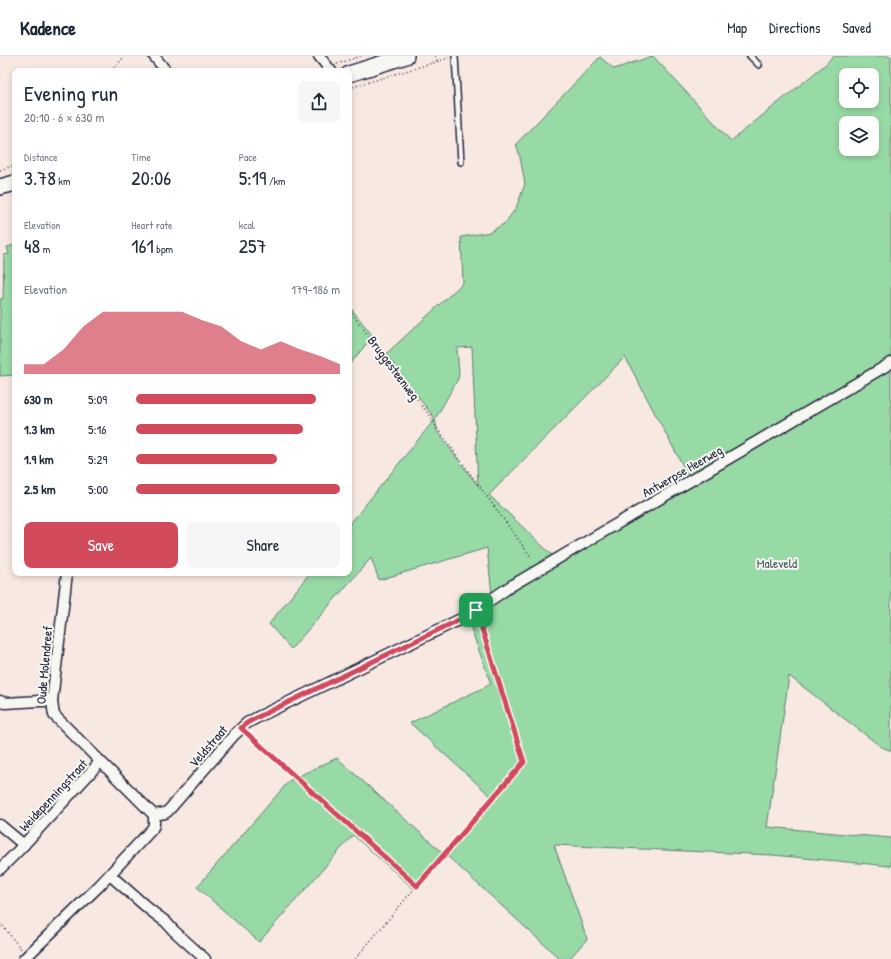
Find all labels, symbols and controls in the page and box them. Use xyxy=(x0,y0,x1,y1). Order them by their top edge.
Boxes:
text: Kadence xyxy=(20,15,76,41)
text: Map xyxy=(727,18,747,37)
text: Directions xyxy=(769,18,820,37)
text: Saved xyxy=(842,18,871,37)
map controls xyxy=(839,68,879,156)
button: locate xyxy=(839,68,879,108)
text: Evening run xyxy=(24,78,118,108)
button: share xyxy=(298,81,340,123)
text: 20:10 · 6 × 630 m xyxy=(24,108,104,126)
button: layers xyxy=(839,116,879,156)
text: Distance xyxy=(24,150,58,164)
text: Time xyxy=(131,150,151,164)
text: Pace xyxy=(239,150,257,164)
text: 3.78 xyxy=(24,164,56,191)
text: 20:06 xyxy=(131,164,171,191)
text: 5:19 xyxy=(239,164,266,191)
text: km xyxy=(56,174,70,188)
text: /km xyxy=(266,174,286,188)
text: Elevation xyxy=(24,218,61,232)
text: Heart rate xyxy=(131,218,172,232)
text: kcal xyxy=(239,218,255,232)
text: 48 xyxy=(24,232,40,259)
text: 161 xyxy=(131,232,154,259)
text: 257 xyxy=(239,232,266,259)
text: m xyxy=(40,242,50,256)
text: bpm xyxy=(154,242,173,256)
text: Elevation xyxy=(24,280,67,298)
text: 179–186 m xyxy=(291,280,340,298)
street label: Bruggesteenweg xyxy=(364,332,424,404)
text: 630 m xyxy=(24,390,53,408)
text: 5:09 xyxy=(88,390,107,408)
text: 1.3 km xyxy=(24,420,55,438)
text: 5:16 xyxy=(88,420,106,438)
street label: Antwerpse Heerweg xyxy=(639,441,726,501)
text: 1.9 km xyxy=(24,450,54,468)
text: 5:29 xyxy=(88,450,107,468)
text: 2.5 km xyxy=(24,480,56,498)
text: 5:00 xyxy=(88,480,108,498)
button: Save xyxy=(24,522,178,568)
button: Share xyxy=(186,522,340,568)
park label: Maleveld xyxy=(757,554,797,572)
pin xyxy=(459,593,493,627)
icon: arrive xyxy=(465,599,487,621)
street label: Oude Molendreef xyxy=(32,625,56,705)
street label: Veldstraat xyxy=(185,721,232,771)
street label: Weidepenningstraat xyxy=(15,755,91,835)

